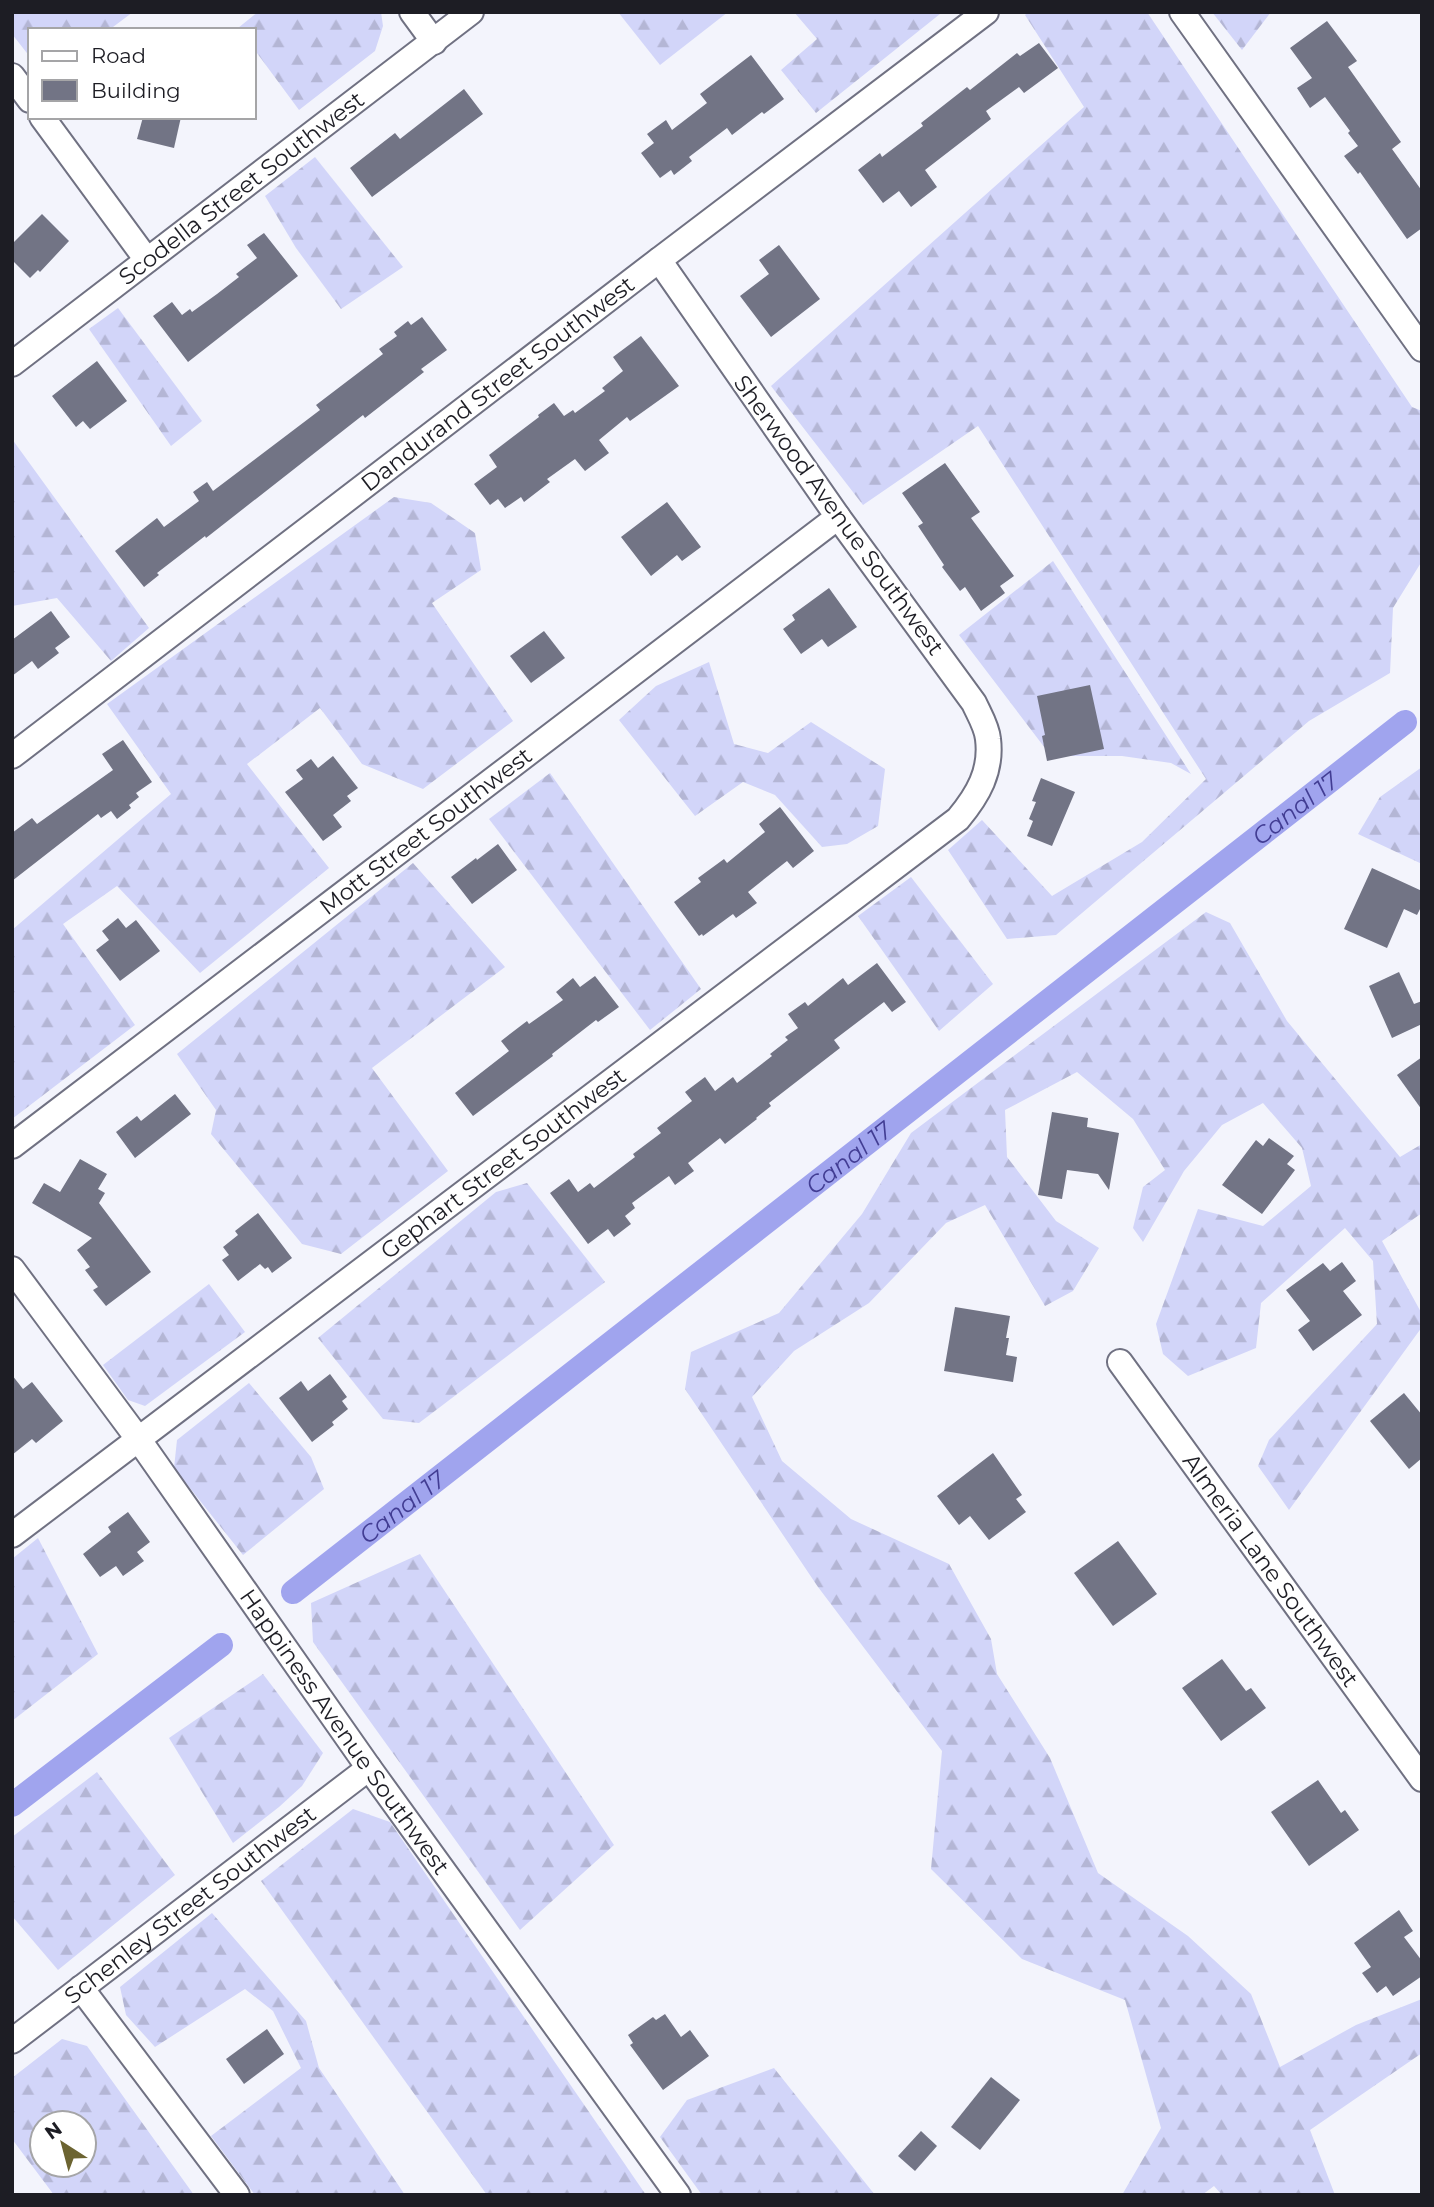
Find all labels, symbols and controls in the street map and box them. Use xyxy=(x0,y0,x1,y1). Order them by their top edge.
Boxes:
legend xyxy=(28,28,256,119)
text: Road xyxy=(91,43,146,68)
text: Building xyxy=(91,78,181,103)
street label: Scodella Street Southwest xyxy=(113,85,369,291)
street label: Dandurand Street Southwest xyxy=(355,270,640,497)
street label: Sherwood Avenue Southwest xyxy=(728,370,950,660)
street label: Mott Street Southwest xyxy=(314,741,537,921)
water label: Canal 17 xyxy=(1246,764,1345,851)
street label: Gephart Street Southwest xyxy=(375,1062,631,1265)
water label: Canal 17 xyxy=(800,1114,898,1200)
street label: Almeria Lane Southwest xyxy=(1177,1448,1365,1692)
water label: Canal 17 xyxy=(353,1463,452,1550)
street label: Happiness Avenue Southwest xyxy=(234,1584,456,1880)
street label: Schenley Street Southwest xyxy=(59,1800,321,2010)
north arrow xyxy=(28,2109,98,2179)
text: N xyxy=(40,2117,66,2144)

